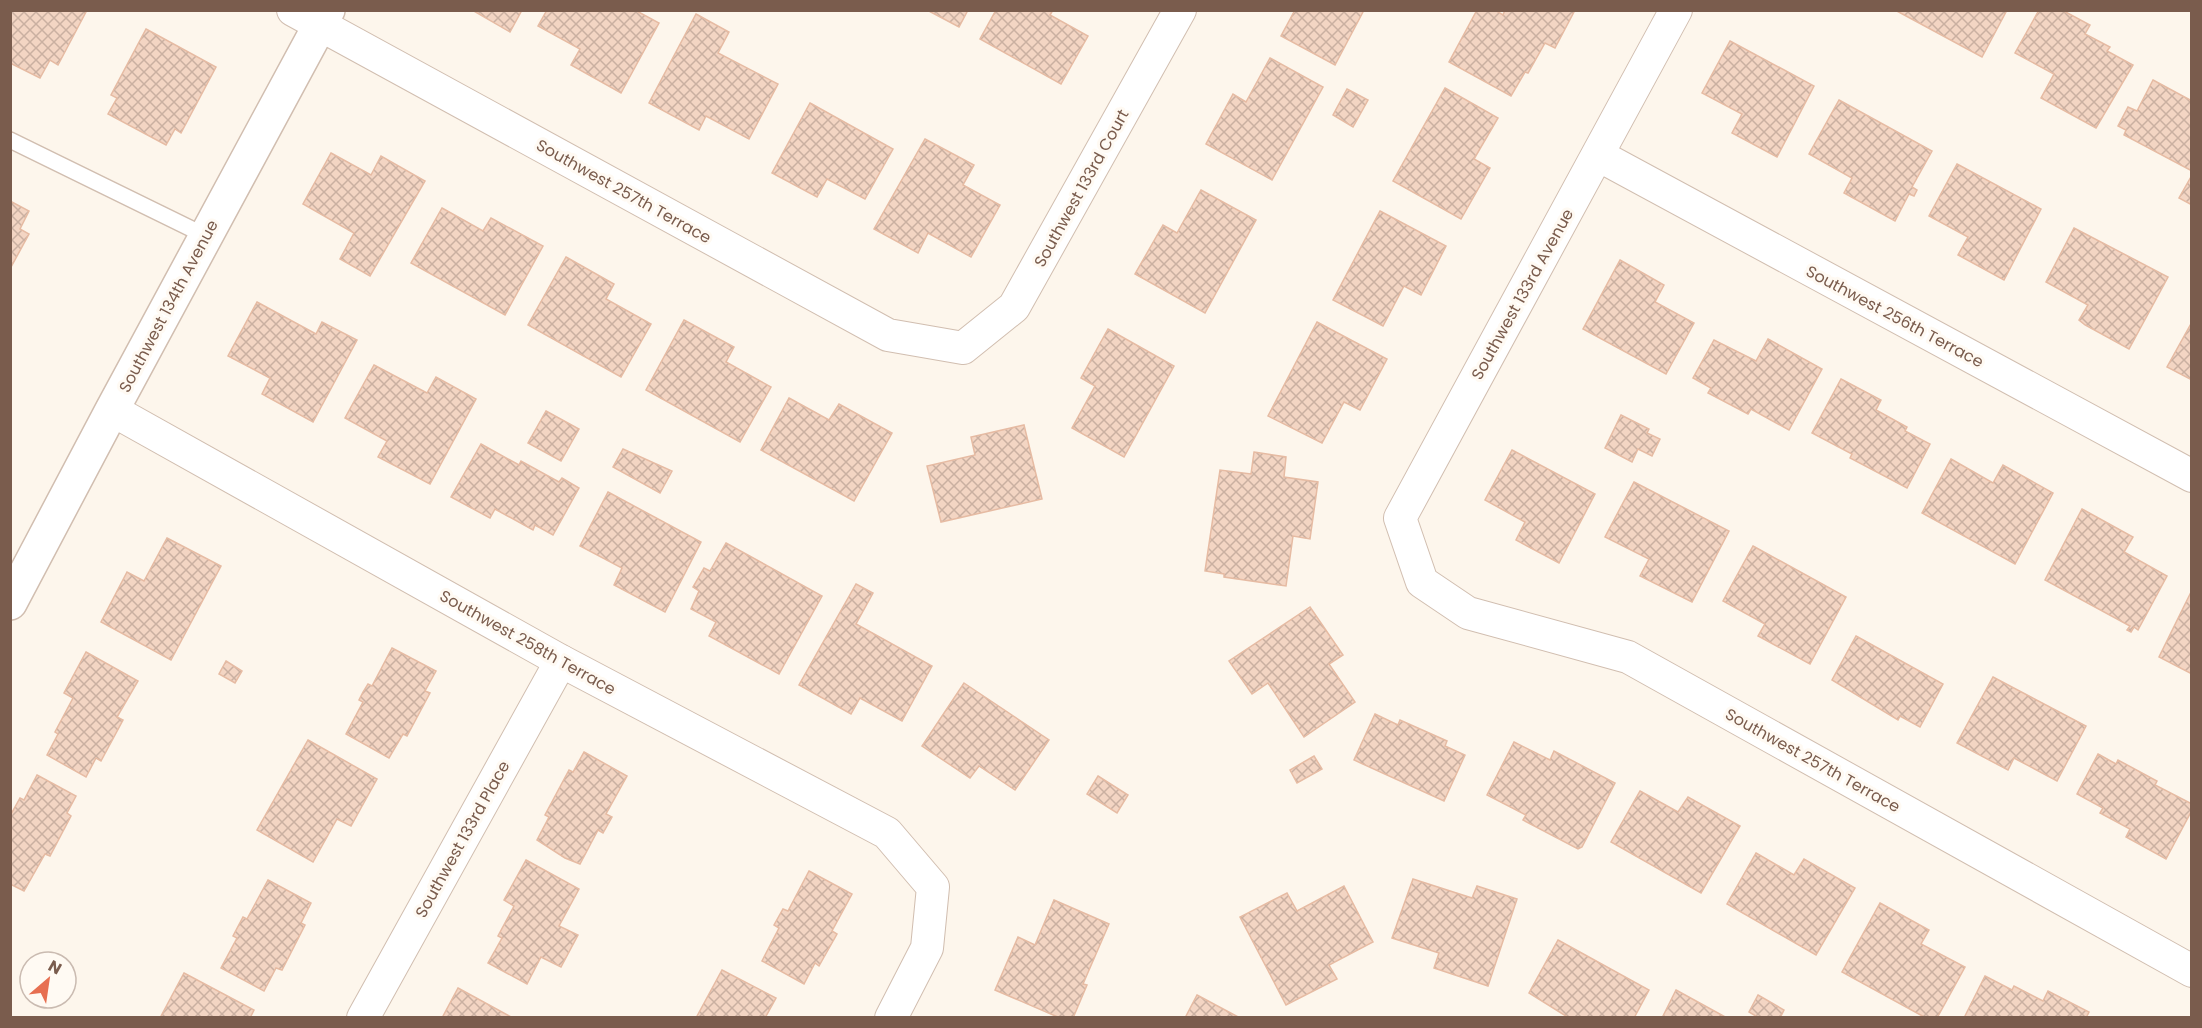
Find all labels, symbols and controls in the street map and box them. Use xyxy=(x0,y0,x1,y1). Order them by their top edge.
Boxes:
street label: Southwest 133rd Court xyxy=(1028,105,1135,271)
street label: Southwest 257th Terrace xyxy=(532,134,715,249)
street label: Southwest 133rd Avenue xyxy=(1466,204,1579,384)
street label: Southwest 134th Avenue xyxy=(113,216,224,397)
street label: Southwest 256th Terrace xyxy=(1802,260,1988,373)
street label: Southwest 258th Terrace xyxy=(436,584,620,701)
street label: Southwest 257th Terrace xyxy=(1721,703,1904,818)
street label: Southwest 133rd Place xyxy=(410,757,515,922)
north arrow xyxy=(18,950,78,1010)
text: N xyxy=(44,954,66,980)

